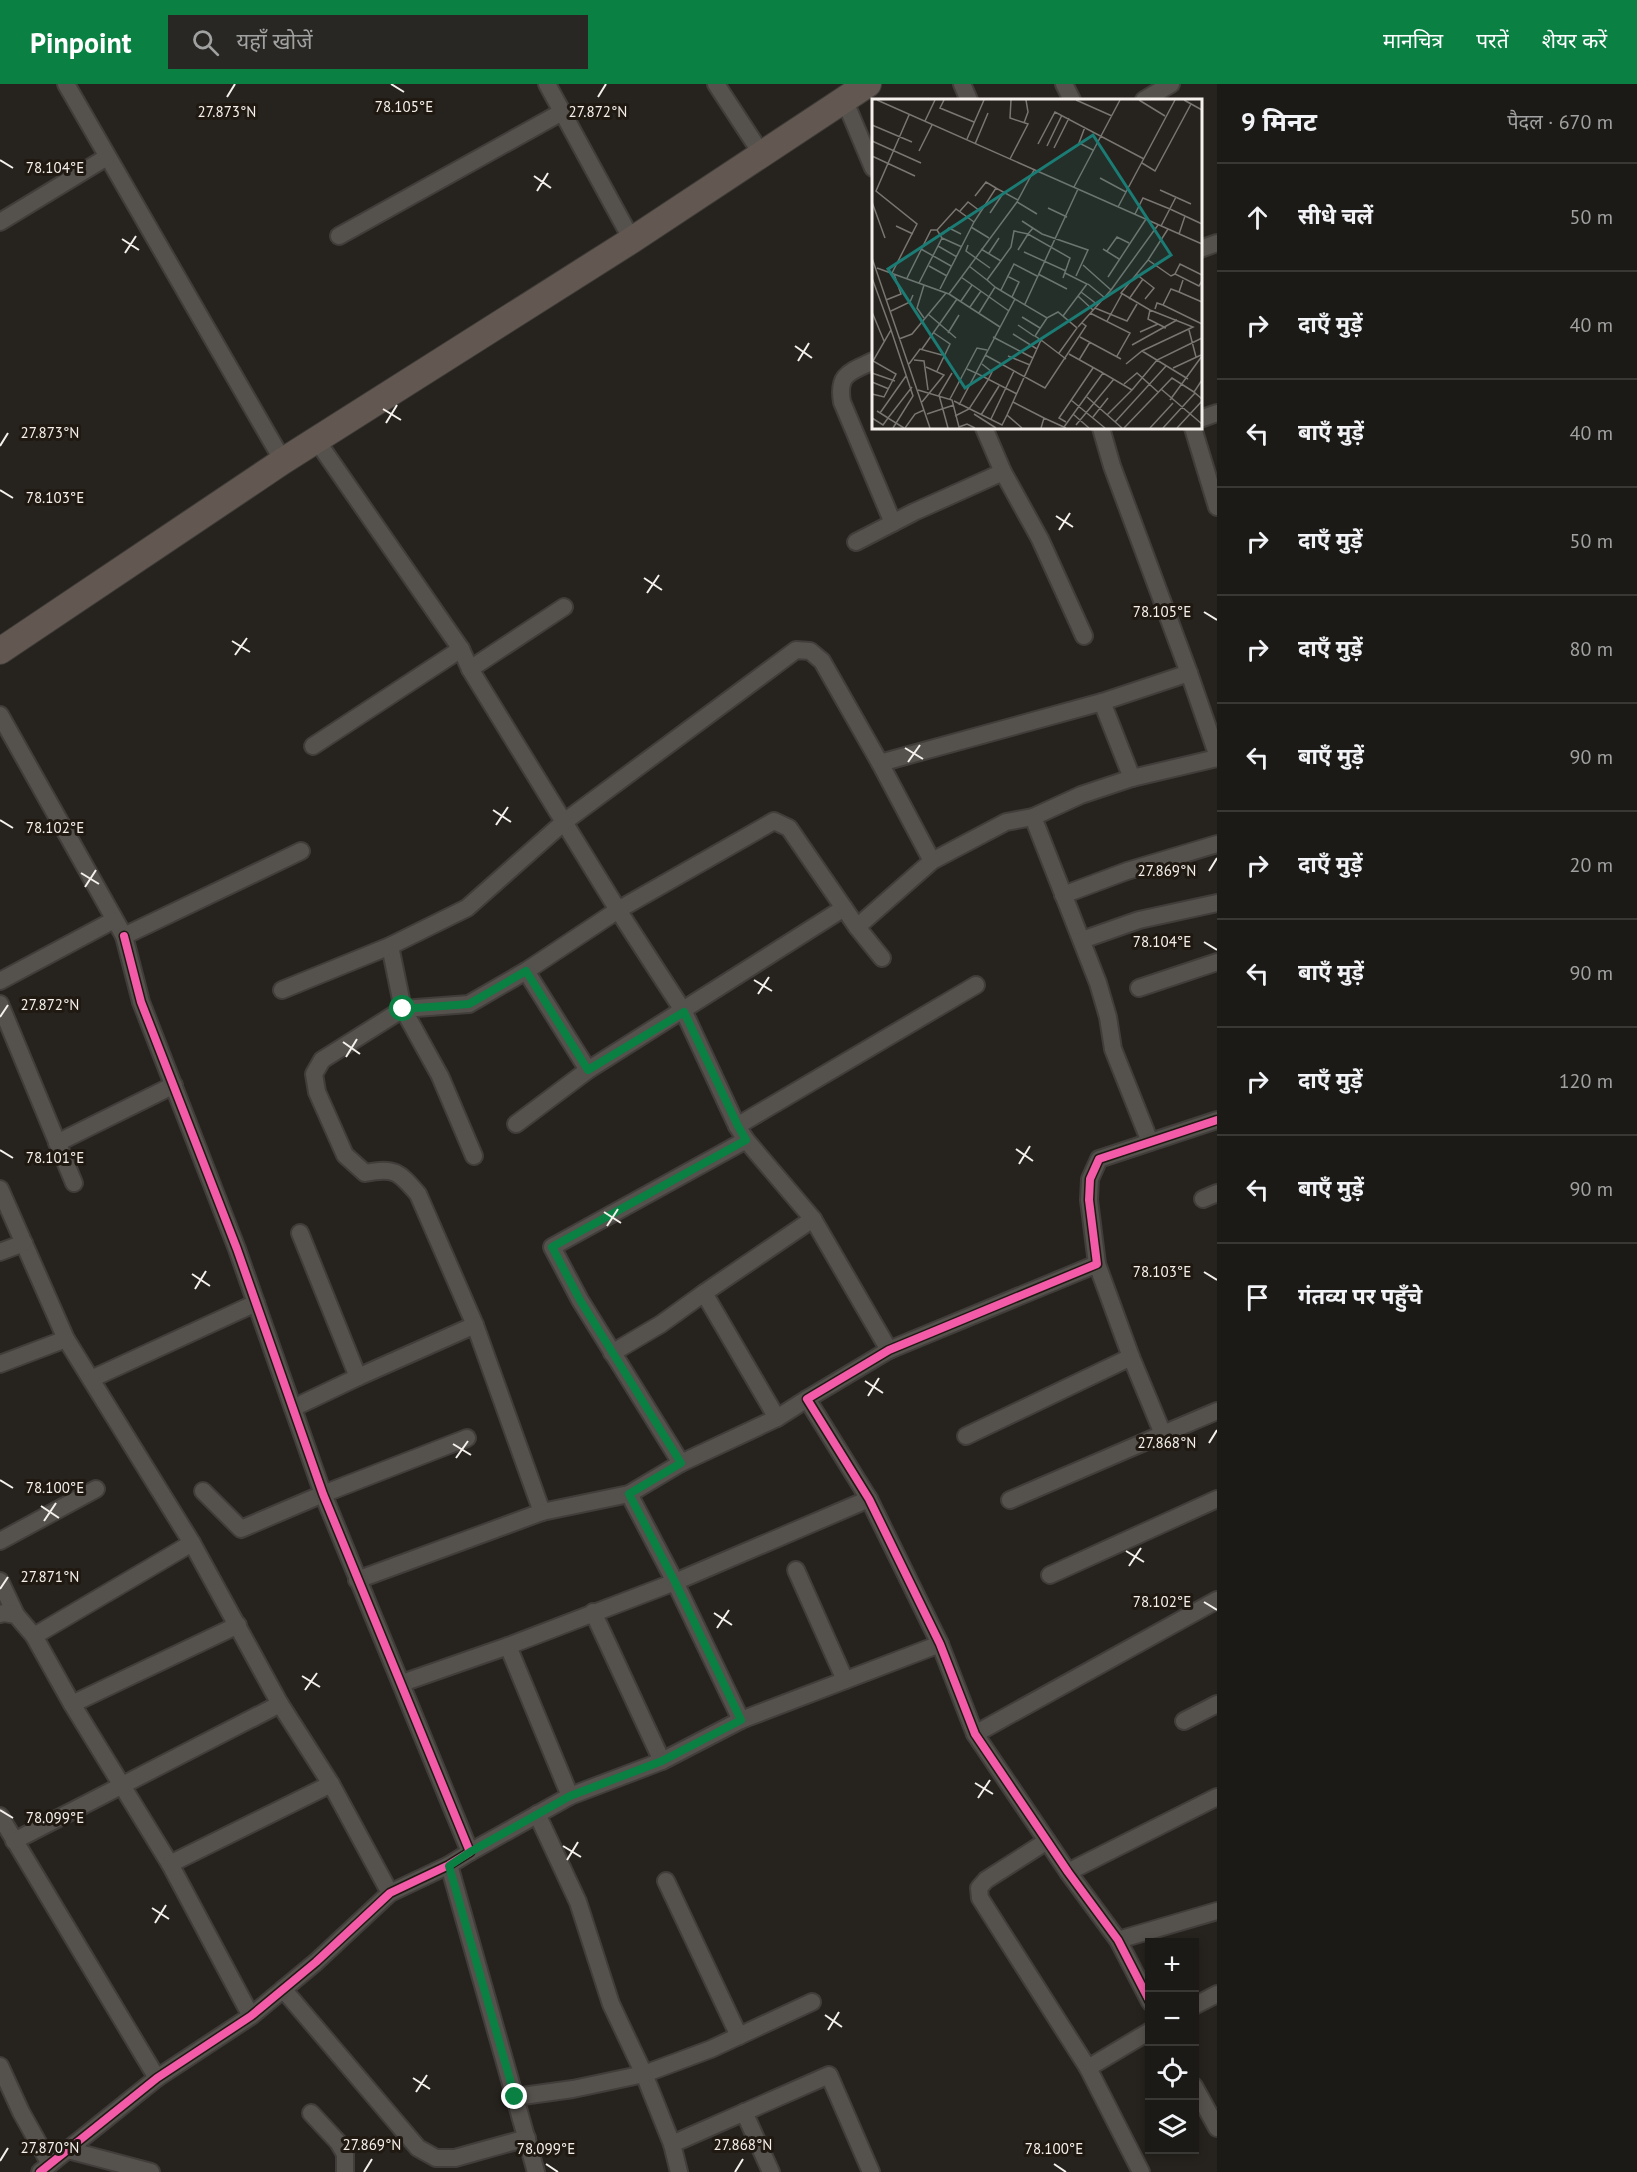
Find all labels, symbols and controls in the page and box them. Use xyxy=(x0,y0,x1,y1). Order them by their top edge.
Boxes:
search box xyxy=(168,15,588,69)
text: Pinpoint xyxy=(30,24,132,61)
icon: search xyxy=(189,26,222,59)
text: यहाँ खोजें xyxy=(237,27,313,55)
text: मानचित्र xyxy=(1383,27,1443,54)
text: परतें xyxy=(1476,27,1509,54)
text: शेयर करें xyxy=(1542,27,1607,54)
text: 78.105°E xyxy=(375,97,433,116)
inset map xyxy=(872,99,1202,429)
text: 27.873°N xyxy=(198,102,256,121)
text: 27.872°N xyxy=(569,102,627,121)
text: 9 मिनट xyxy=(1241,105,1317,138)
text: पैदल · 670 m xyxy=(1507,109,1613,135)
text: 78.104°E xyxy=(26,158,84,177)
icon: ahead xyxy=(1241,201,1274,234)
text: सीधे चलें xyxy=(1298,202,1373,230)
text: 50 m xyxy=(1570,204,1613,230)
icon: right xyxy=(1241,309,1274,342)
text: दाएँ मुड़ें xyxy=(1298,310,1363,338)
text: 40 m xyxy=(1570,312,1613,338)
icon: left xyxy=(1241,417,1274,450)
text: बाएँ मुड़ें xyxy=(1298,418,1364,446)
text: 40 m xyxy=(1570,420,1613,446)
text: 27.873°N xyxy=(21,423,79,442)
text: 78.103°E xyxy=(26,488,84,507)
icon: right xyxy=(1241,525,1274,558)
text: दाएँ मुड़ें xyxy=(1298,526,1363,554)
text: 50 m xyxy=(1570,528,1613,554)
text: 78.105°E xyxy=(1133,602,1191,621)
icon: right xyxy=(1241,633,1274,666)
text: दाएँ मुड़ें xyxy=(1298,634,1363,662)
text: 80 m xyxy=(1570,636,1613,662)
icon: left xyxy=(1241,741,1274,774)
text: बाएँ मुड़ें xyxy=(1298,742,1364,770)
text: 90 m xyxy=(1570,744,1613,770)
text: 78.102°E xyxy=(26,818,84,837)
icon: right xyxy=(1241,849,1274,882)
text: दाएँ मुड़ें xyxy=(1298,850,1363,878)
text: 20 m xyxy=(1570,852,1613,878)
text: 27.869°N xyxy=(1138,861,1196,880)
text: 78.104°E xyxy=(1133,932,1191,951)
icon: left xyxy=(1241,957,1274,990)
text: बाएँ मुड़ें xyxy=(1298,958,1364,986)
text: 90 m xyxy=(1570,960,1613,986)
text: 27.872°N xyxy=(21,995,79,1014)
route start xyxy=(389,995,415,1021)
icon: right xyxy=(1241,1065,1274,1098)
text: दाएँ मुड़ें xyxy=(1298,1066,1363,1094)
text: 120 m xyxy=(1559,1068,1613,1094)
text: 78.101°E xyxy=(26,1148,84,1167)
icon: left xyxy=(1241,1173,1274,1206)
text: बाएँ मुड़ें xyxy=(1298,1174,1364,1202)
text: 90 m xyxy=(1570,1176,1613,1202)
text: 78.103°E xyxy=(1133,1262,1191,1281)
icon: arrive xyxy=(1241,1281,1274,1314)
text: गंतव्य पर पहुँचे xyxy=(1298,1282,1422,1310)
text: 27.868°N xyxy=(1138,1433,1196,1452)
text: 78.100°E xyxy=(26,1478,84,1497)
text: 27.871°N xyxy=(21,1567,79,1586)
text: 78.102°E xyxy=(1133,1592,1191,1611)
text: 78.099°E xyxy=(26,1808,84,1827)
map controls xyxy=(1145,1938,1199,2154)
button: + xyxy=(1145,1938,1199,1992)
button: − xyxy=(1145,1992,1199,2046)
button: locate xyxy=(1145,2046,1199,2100)
route end xyxy=(501,2083,527,2109)
button: layers xyxy=(1145,2100,1199,2154)
text: 27.869°N xyxy=(343,2135,401,2154)
text: 27.868°N xyxy=(714,2135,772,2154)
text: 27.870°N xyxy=(21,2138,79,2157)
text: 78.099°E xyxy=(517,2139,575,2158)
text: 78.100°E xyxy=(1025,2139,1083,2158)

